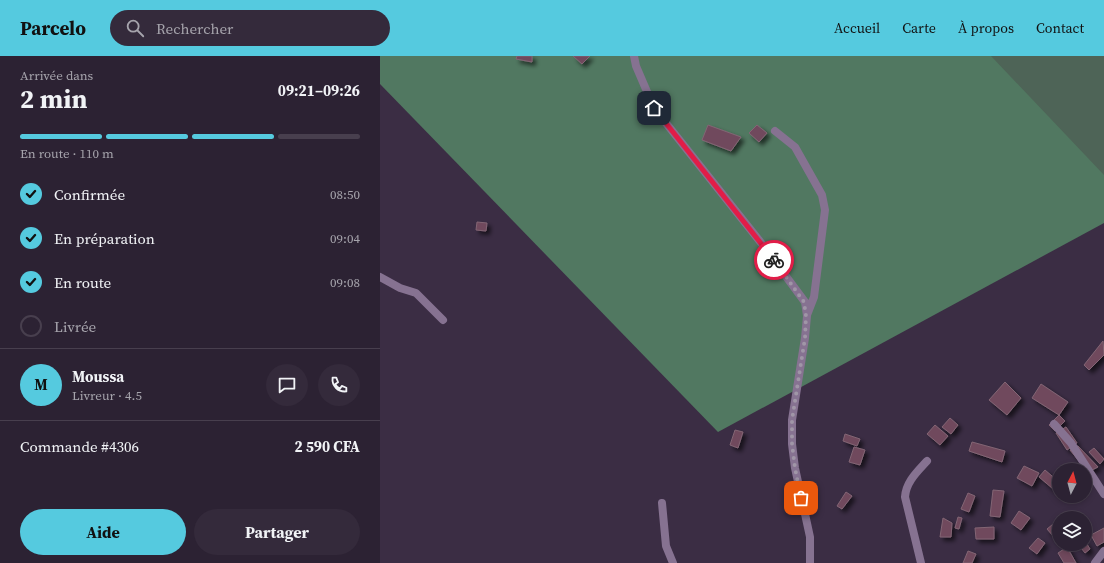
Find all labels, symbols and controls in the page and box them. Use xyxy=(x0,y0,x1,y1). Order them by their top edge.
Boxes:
search box xyxy=(110,10,390,46)
text: Parcelo xyxy=(20,15,86,41)
icon: search xyxy=(124,17,146,39)
text: Rechercher xyxy=(156,18,233,39)
text: Accueil xyxy=(834,18,880,38)
text: Carte xyxy=(902,18,936,38)
text: À propos xyxy=(958,18,1014,38)
text: Contact xyxy=(1036,18,1084,38)
text: Arrivée dans xyxy=(20,67,93,84)
text: 09:21–09:26 xyxy=(278,80,360,101)
text: 2 min xyxy=(20,81,87,117)
pin xyxy=(637,91,671,125)
icon: home xyxy=(643,97,665,119)
text: En route · 110 m xyxy=(20,145,114,162)
icon: check xyxy=(20,183,42,205)
text: Confirmée xyxy=(54,184,125,205)
text: 08:50 xyxy=(330,186,360,203)
icon: check xyxy=(20,227,42,249)
text: En préparation xyxy=(54,228,155,249)
text: 09:04 xyxy=(330,230,360,247)
courier xyxy=(754,240,794,280)
icon: bike xyxy=(763,249,785,271)
icon: check xyxy=(20,271,42,293)
text: En route xyxy=(54,272,111,293)
text: 09:08 xyxy=(330,274,360,291)
text: Livrée xyxy=(54,316,96,337)
button: chat xyxy=(266,364,308,406)
button: phone xyxy=(318,364,360,406)
text: Moussa xyxy=(72,366,124,387)
text: M xyxy=(34,374,48,395)
text: Livreur · 4.5 xyxy=(72,387,142,404)
text: Commande #4306 xyxy=(20,436,139,457)
text: 2 590 CFA xyxy=(294,436,360,457)
north arrow xyxy=(1052,463,1092,503)
map controls xyxy=(1052,463,1092,551)
pin xyxy=(784,481,818,515)
icon: bag xyxy=(790,487,812,509)
button: Aide xyxy=(20,509,186,555)
button: Partager xyxy=(194,509,360,555)
button: layers xyxy=(1052,511,1092,551)

